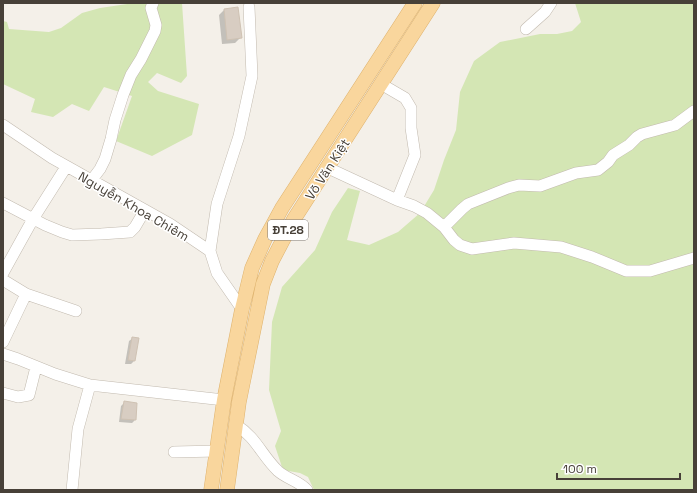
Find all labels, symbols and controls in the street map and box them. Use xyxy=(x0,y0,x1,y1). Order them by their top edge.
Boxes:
street label: Võ Văn Kiệt xyxy=(301,135,354,203)
street label: Nguyễn Khoa Chiêm xyxy=(75,168,192,245)
road number: ĐT.28 xyxy=(268,220,308,240)
scale bar xyxy=(557,455,680,481)
text: 100 m xyxy=(563,461,597,477)

